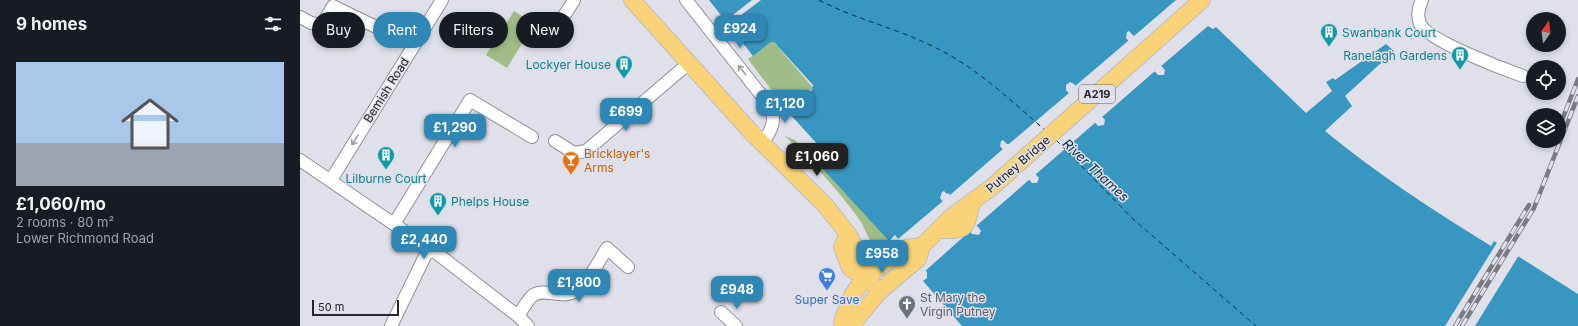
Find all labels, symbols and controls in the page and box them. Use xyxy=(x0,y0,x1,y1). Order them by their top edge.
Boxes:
chip: Buy xyxy=(312,12,365,48)
chip: Rent xyxy=(373,12,431,48)
chip: Filters xyxy=(439,12,508,48)
chip: New xyxy=(516,12,574,48)
north arrow xyxy=(1526,12,1566,52)
map controls xyxy=(1526,12,1566,148)
icon: filters xyxy=(262,13,284,35)
text: 9 homes xyxy=(16,14,87,34)
pin: £924 xyxy=(716,15,764,49)
text: £924 xyxy=(723,20,757,36)
building icon: Swanbank Court xyxy=(1319,22,1339,47)
place label: Swanbank Court xyxy=(1342,25,1436,40)
building icon: Ranelagh Gardens xyxy=(1450,45,1470,70)
place label: Ranelagh Gardens xyxy=(1343,48,1447,63)
building icon: Lockyer House xyxy=(614,54,634,79)
street label: Bemish Road xyxy=(360,55,412,125)
place label: Lockyer House xyxy=(526,57,611,72)
button: locate xyxy=(1526,60,1566,100)
one-way arrow xyxy=(737,65,746,76)
road number: A219 xyxy=(1079,85,1115,103)
icon: home xyxy=(114,88,186,160)
pin: £1,120 xyxy=(752,90,818,124)
text: £1,120 xyxy=(765,95,805,111)
pin: £699 xyxy=(602,98,650,132)
text: £699 xyxy=(609,103,643,119)
button: layers xyxy=(1526,108,1566,148)
pin: £1,290 xyxy=(422,114,488,148)
text: £1,290 xyxy=(433,119,477,135)
street label: Putney Bridge xyxy=(983,132,1053,196)
one-way arrow xyxy=(351,135,359,146)
water label: River Thames xyxy=(1060,135,1132,205)
pin: £1,060 xyxy=(784,143,850,177)
building icon: Lilburne Court xyxy=(376,145,396,170)
place label: Bricklayer's Arms xyxy=(584,146,650,175)
text: £1,060 xyxy=(795,148,839,164)
bar icon: Bricklayer's Arms xyxy=(561,150,581,175)
place label: Lilburne Court xyxy=(346,171,427,186)
building icon: Phelps House xyxy=(428,191,448,216)
text: £1,060/mo xyxy=(16,194,106,214)
place label: Phelps House xyxy=(451,194,529,209)
text: 2 rooms · 80 m² xyxy=(16,214,114,230)
pin: £2,440 xyxy=(391,226,457,260)
text: Lower Richmond Road xyxy=(16,230,154,246)
text: £2,440 xyxy=(400,231,448,247)
pin: £958 xyxy=(858,240,906,274)
text: £958 xyxy=(865,245,899,261)
supermarket icon: Super Save xyxy=(817,266,837,291)
pin: £1,800 xyxy=(546,269,612,303)
text: £1,800 xyxy=(557,274,601,290)
pin: £948 xyxy=(713,276,761,310)
text: £948 xyxy=(720,281,754,297)
place label: St Mary the Virgin Putney xyxy=(920,290,996,319)
place label: Super Save xyxy=(795,292,859,307)
church icon: St Mary the Virgin Putney xyxy=(897,294,917,319)
scale bar xyxy=(312,298,399,317)
text: 50 m xyxy=(318,300,344,314)

